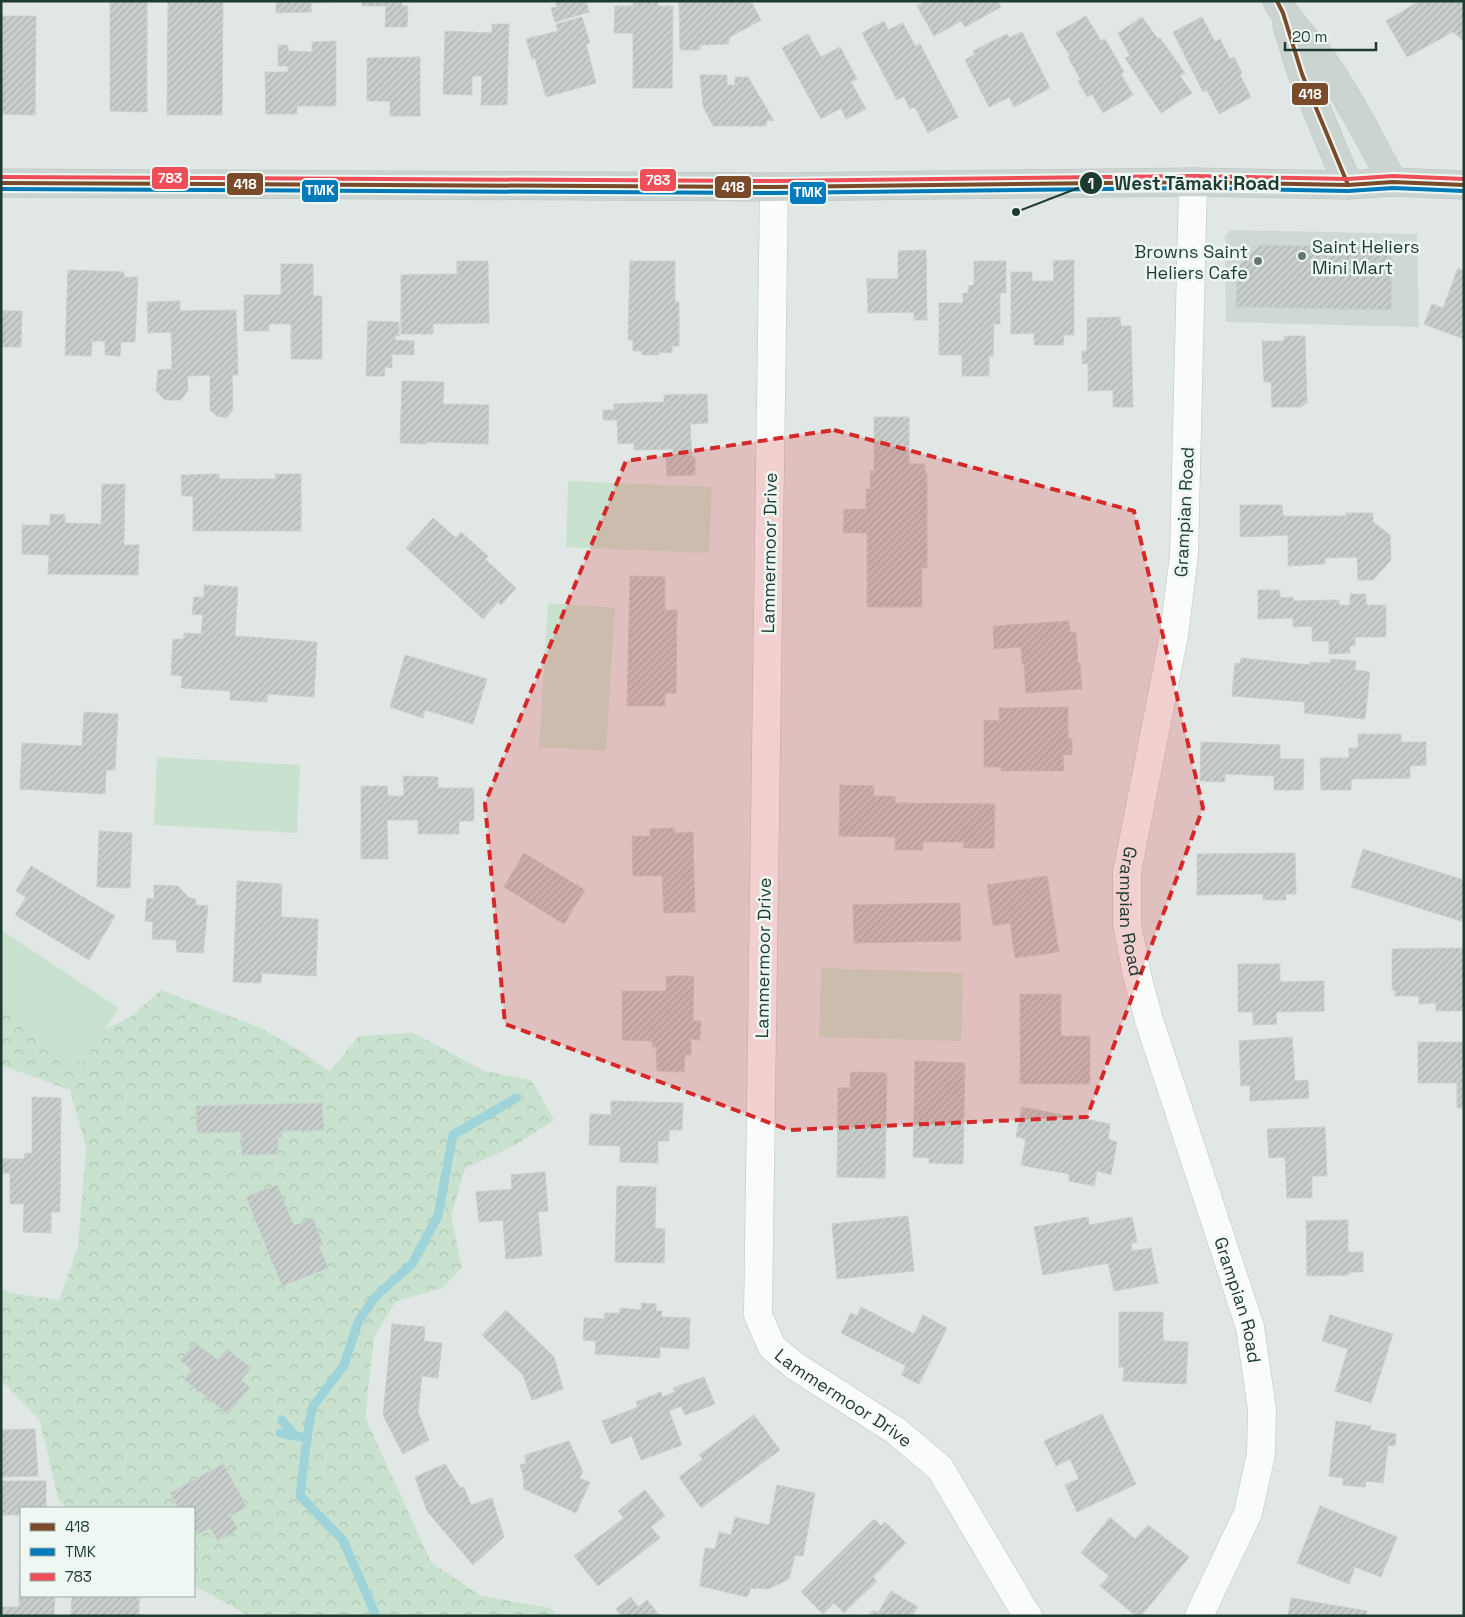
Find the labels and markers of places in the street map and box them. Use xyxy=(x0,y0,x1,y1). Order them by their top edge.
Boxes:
callout: West Tāmaki Road xyxy=(1079,166,1290,200)
place label: Saint Heliers Mini Mart xyxy=(1312,235,1420,279)
place label: Browns Saint Heliers Cafe xyxy=(1134,240,1248,284)
marker: Saint Heliers Mini Mart xyxy=(1296,250,1308,262)
marker: Browns Saint Heliers Cafe xyxy=(1252,255,1264,267)

